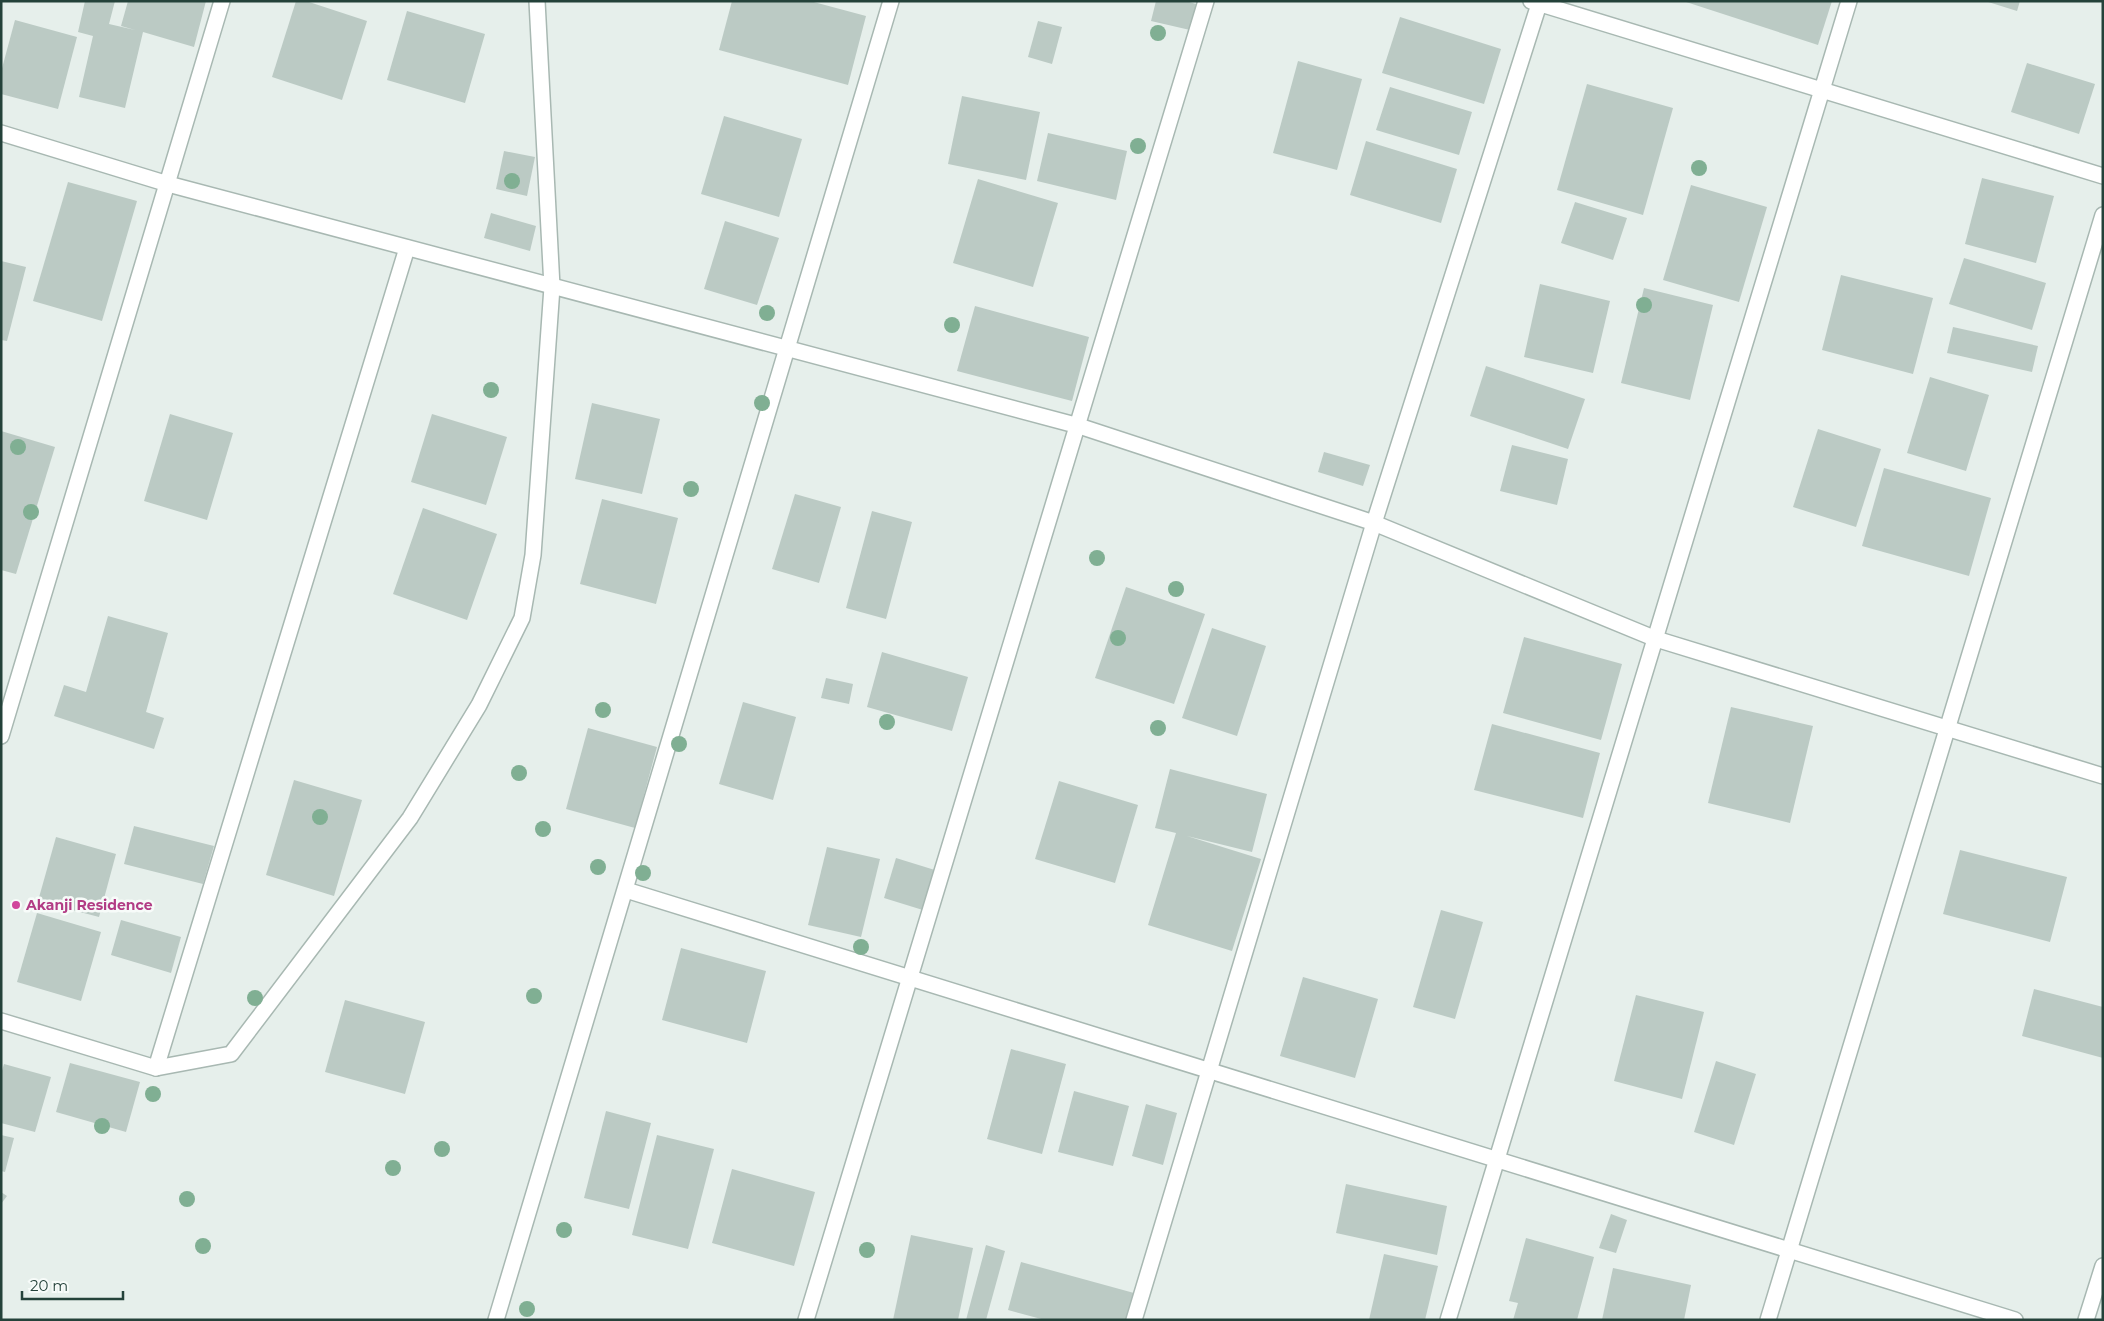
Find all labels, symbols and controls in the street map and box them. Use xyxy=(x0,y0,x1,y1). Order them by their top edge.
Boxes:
place label: Akanji Residence xyxy=(25,896,153,914)
marker: Akanji Residence xyxy=(10,899,22,911)
scale bar xyxy=(22,1268,124,1300)
text: 20 m xyxy=(30,1276,68,1295)

